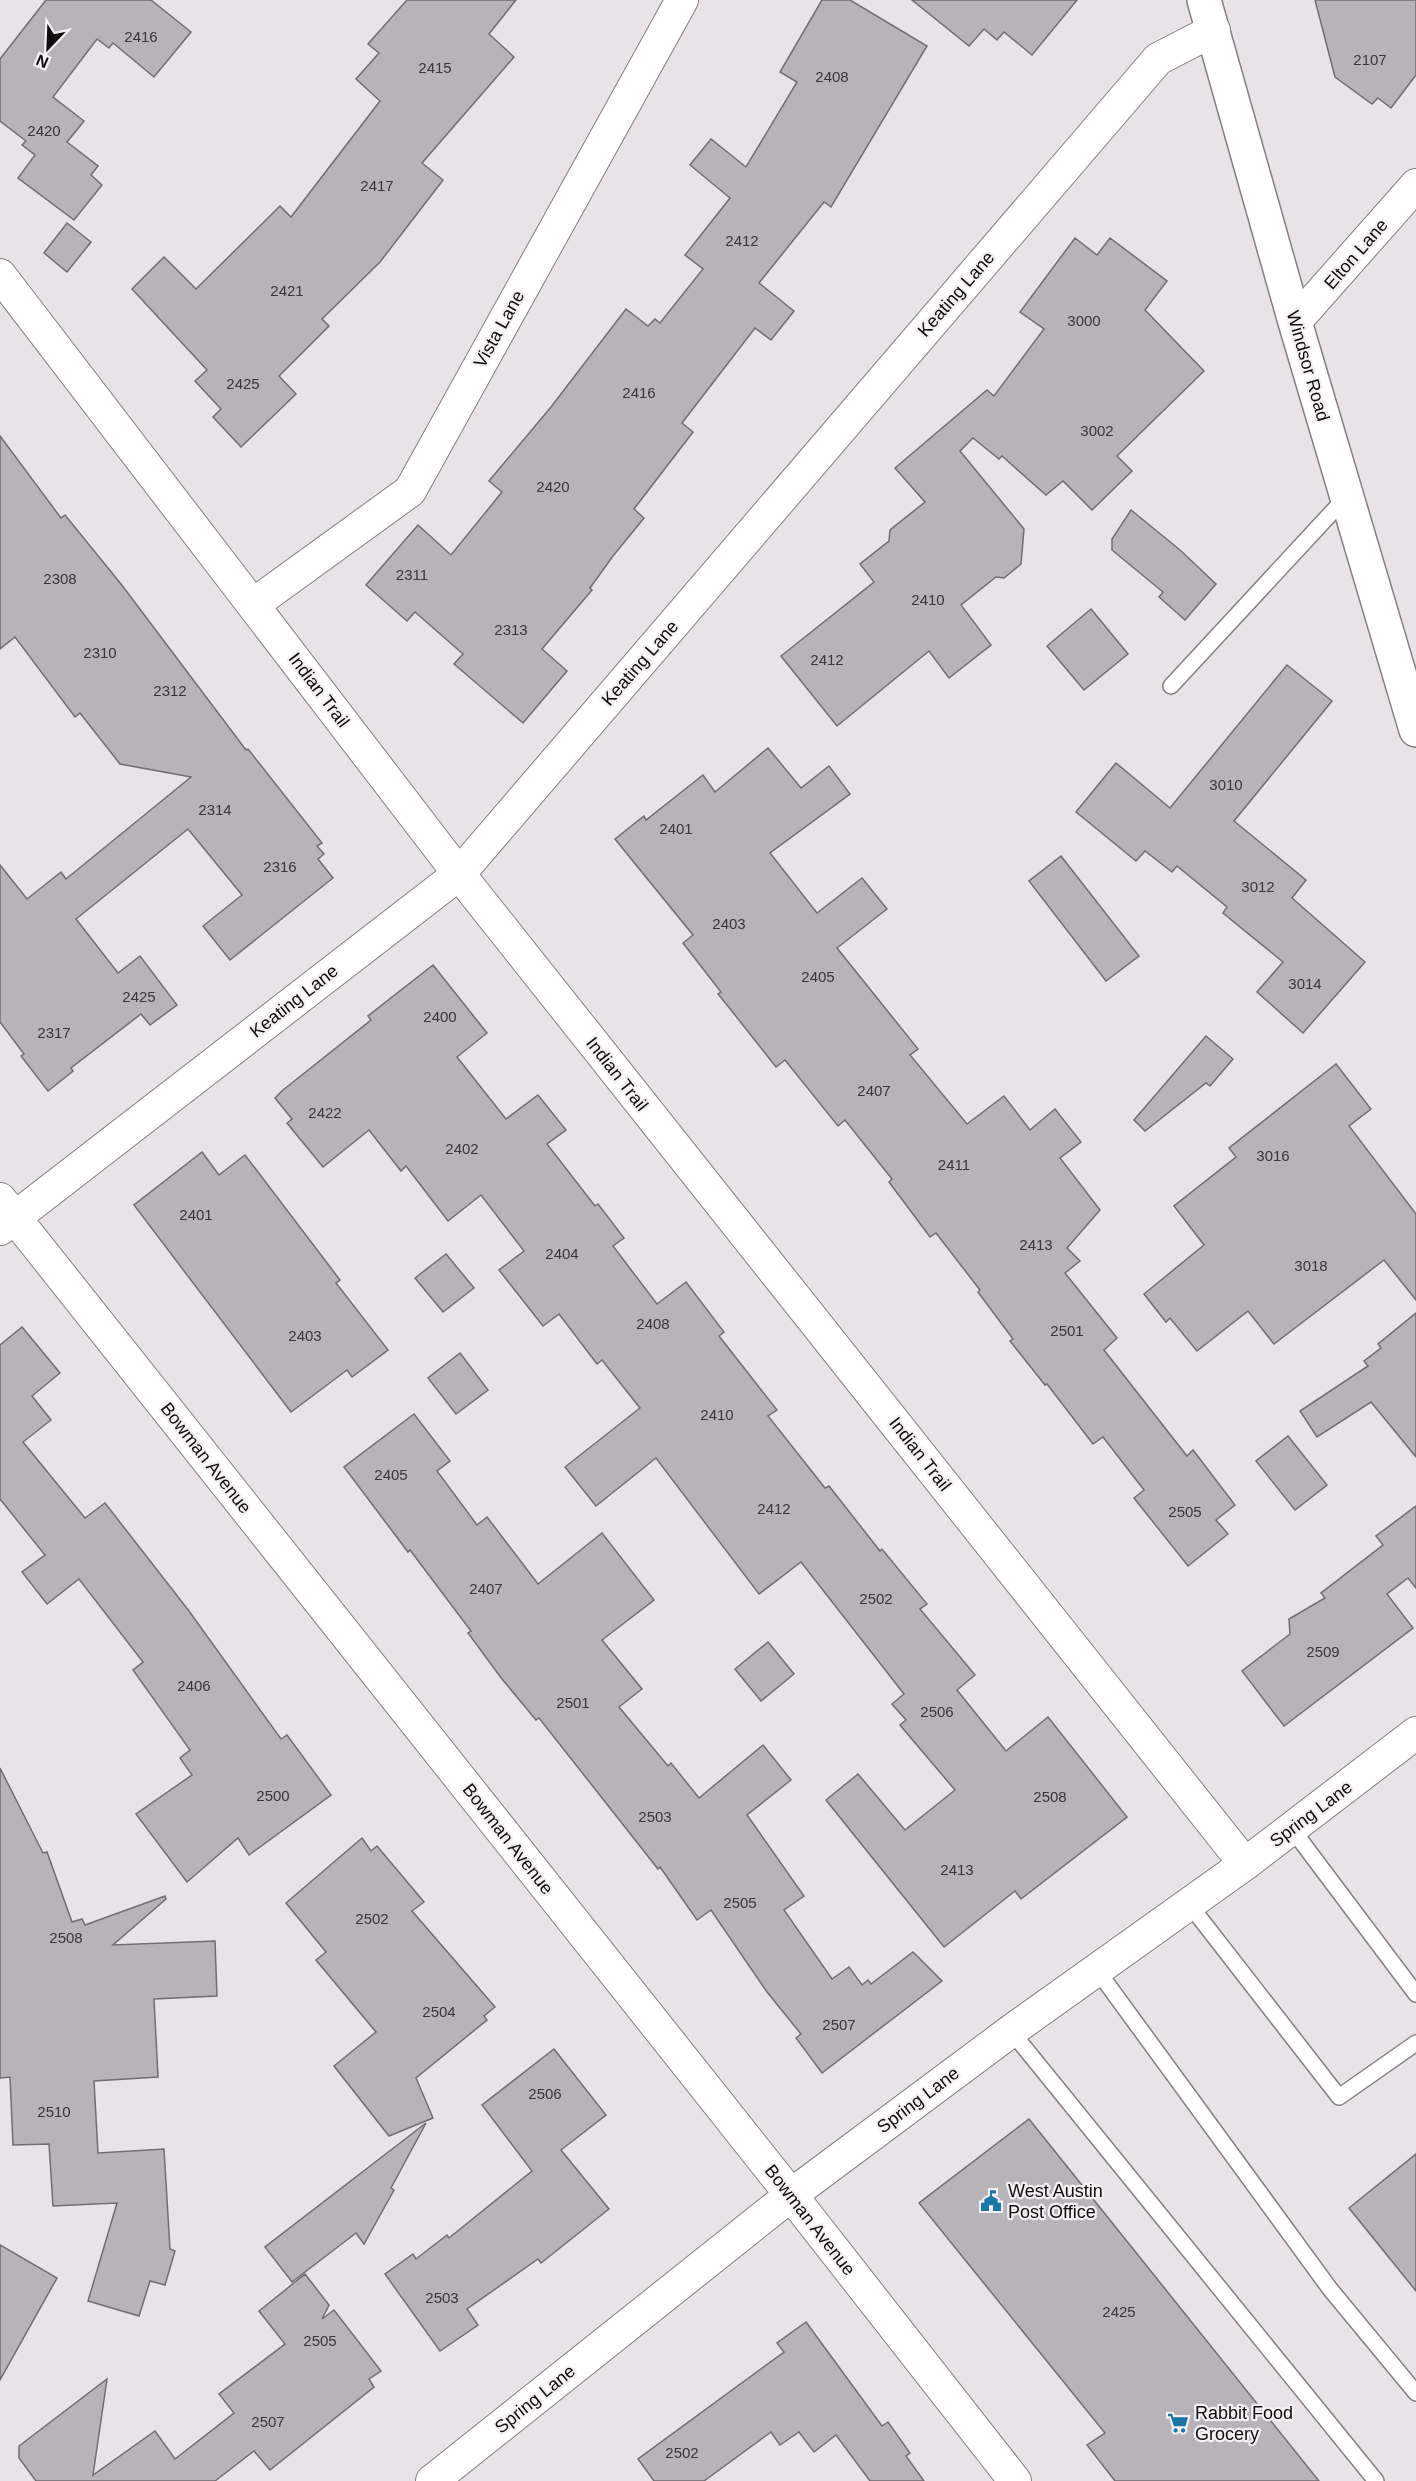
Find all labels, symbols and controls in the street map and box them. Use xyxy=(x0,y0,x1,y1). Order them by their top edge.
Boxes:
north arrow xyxy=(18,18,78,78)
house number: 2416 xyxy=(124,28,158,45)
text: N xyxy=(34,51,51,71)
house number: 2107 xyxy=(1353,51,1387,68)
house number: 2415 xyxy=(418,59,452,76)
house number: 2408 xyxy=(815,68,849,85)
house number: 2420 xyxy=(27,122,61,139)
house number: 2417 xyxy=(360,177,394,194)
street label: Elton Lane xyxy=(1320,215,1392,293)
house number: 2412 xyxy=(725,232,759,249)
street label: Keating Lane xyxy=(914,247,998,341)
house number: 2421 xyxy=(270,282,304,299)
street label: Vista Lane xyxy=(470,287,528,371)
street label: Windsor Road xyxy=(1283,308,1333,424)
house number: 3000 xyxy=(1067,312,1101,329)
house number: 2425 xyxy=(226,375,260,392)
house number: 2416 xyxy=(622,384,656,401)
house number: 3002 xyxy=(1080,422,1114,439)
house number: 2420 xyxy=(536,478,570,495)
house number: 2311 xyxy=(396,566,428,583)
house number: 2308 xyxy=(43,570,77,587)
house number: 2410 xyxy=(911,591,945,608)
street label: Keating Lane xyxy=(598,616,682,710)
house number: 2313 xyxy=(494,621,528,638)
house number: 2310 xyxy=(83,644,117,661)
street label: Indian Trail xyxy=(285,649,353,731)
house number: 2412 xyxy=(810,651,844,668)
house number: 2312 xyxy=(153,682,187,699)
house number: 3010 xyxy=(1209,776,1243,793)
house number: 2314 xyxy=(198,801,232,818)
house number: 2401 xyxy=(659,820,693,837)
house number: 2316 xyxy=(263,858,297,875)
house number: 3012 xyxy=(1241,878,1275,895)
house number: 2403 xyxy=(712,915,746,932)
street label: Keating Lane xyxy=(246,960,342,1042)
house number: 2405 xyxy=(801,968,835,985)
house number: 3014 xyxy=(1288,975,1322,992)
house number: 2425 xyxy=(122,988,156,1005)
house number: 2400 xyxy=(423,1008,457,1025)
house number: 2317 xyxy=(37,1024,71,1041)
street label: Indian Trail xyxy=(582,1033,652,1115)
house number: 2407 xyxy=(857,1082,891,1099)
house number: 2422 xyxy=(308,1104,342,1121)
house number: 2402 xyxy=(445,1140,479,1157)
house number: 3016 xyxy=(1256,1147,1290,1164)
house number: 2411 xyxy=(938,1156,970,1173)
house number: 2401 xyxy=(179,1206,213,1223)
house number: 2413 xyxy=(1019,1236,1053,1253)
house number: 2404 xyxy=(545,1245,579,1262)
house number: 3018 xyxy=(1294,1257,1328,1274)
house number: 2408 xyxy=(636,1315,670,1332)
house number: 2501 xyxy=(1050,1322,1084,1339)
house number: 2403 xyxy=(288,1327,322,1344)
street label: Bowman Avenue xyxy=(157,1399,255,1517)
house number: 2410 xyxy=(700,1406,734,1423)
street label: Indian Trail xyxy=(885,1413,955,1495)
house number: 2405 xyxy=(374,1466,408,1483)
house number: 2412 xyxy=(757,1500,791,1517)
house number: 2505 xyxy=(1168,1503,1202,1520)
house number: 2407 xyxy=(469,1580,503,1597)
house number: 2502 xyxy=(859,1590,893,1607)
house number: 2509 xyxy=(1306,1643,1340,1660)
house number: 2406 xyxy=(177,1677,211,1694)
house number: 2501 xyxy=(556,1694,590,1711)
house number: 2506 xyxy=(920,1703,954,1720)
street label: Spring Lane xyxy=(1266,1777,1356,1851)
street label: Bowman Avenue xyxy=(459,1780,557,1898)
house number: 2500 xyxy=(256,1787,290,1804)
house number: 2508 xyxy=(1033,1788,1067,1805)
house number: 2503 xyxy=(638,1808,672,1825)
house number: 2413 xyxy=(940,1861,974,1878)
house number: 2505 xyxy=(723,1894,757,1911)
house number: 2502 xyxy=(355,1910,389,1927)
house number: 2508 xyxy=(49,1929,83,1946)
house number: 2504 xyxy=(422,2003,456,2020)
house number: 2507 xyxy=(822,2016,856,2033)
street label: Spring Lane xyxy=(873,2063,963,2137)
house number: 2506 xyxy=(528,2085,562,2102)
house number: 2510 xyxy=(37,2103,71,2120)
street label: Bowman Avenue xyxy=(761,2161,859,2279)
place label: West Austin Post Office xyxy=(1008,2181,1103,2222)
public building icon: West Austin Post Office xyxy=(979,2189,1003,2213)
house number: 2503 xyxy=(425,2289,459,2306)
house number: 2425 xyxy=(1102,2303,1136,2320)
house number: 2505 xyxy=(303,2332,337,2349)
street label: Spring Lane xyxy=(491,2361,579,2437)
place label: Rabbit Food Grocery xyxy=(1195,2403,1293,2444)
supermarket icon: Rabbit Food Grocery xyxy=(1166,2411,1190,2435)
house number: 2507 xyxy=(251,2413,285,2430)
house number: 2502 xyxy=(665,2444,699,2461)

